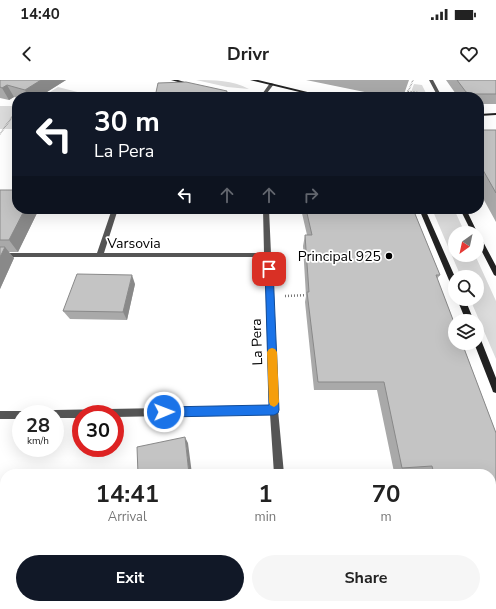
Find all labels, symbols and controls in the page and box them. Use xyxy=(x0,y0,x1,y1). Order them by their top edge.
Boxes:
text: 14:40 xyxy=(20,4,60,24)
text: Drivr xyxy=(227,42,269,66)
icon: back xyxy=(16,43,38,65)
icon: heart xyxy=(458,43,480,65)
text: 30 m xyxy=(94,103,160,141)
icon: left xyxy=(28,108,80,160)
text: La Pera xyxy=(94,139,154,163)
icon: left xyxy=(174,184,196,206)
icon: ahead xyxy=(216,184,238,206)
icon: ahead xyxy=(258,184,280,206)
icon: right xyxy=(300,184,322,206)
north arrow xyxy=(448,226,484,262)
map controls xyxy=(448,226,484,350)
street label: Varsovia xyxy=(106,234,161,253)
place label: Principal 925 xyxy=(298,247,381,266)
marker: Principal 925 xyxy=(384,251,394,261)
pin xyxy=(252,252,286,286)
icon: arrive xyxy=(258,258,280,280)
button: search xyxy=(448,270,484,306)
button: layers xyxy=(448,314,484,350)
street label: La Pera xyxy=(247,318,267,366)
position arrow xyxy=(143,391,185,433)
speed limit sign: 30 xyxy=(72,405,124,457)
text: 28 xyxy=(26,412,50,439)
text: km/h xyxy=(27,434,49,448)
text: 14:41 xyxy=(96,478,159,510)
text: 1 xyxy=(258,478,273,510)
text: 70 xyxy=(372,478,400,510)
text: Arrival xyxy=(108,508,147,526)
text: min xyxy=(255,508,276,526)
text: m xyxy=(380,508,392,526)
button: Exit xyxy=(16,555,244,601)
button: Share xyxy=(252,555,480,601)

